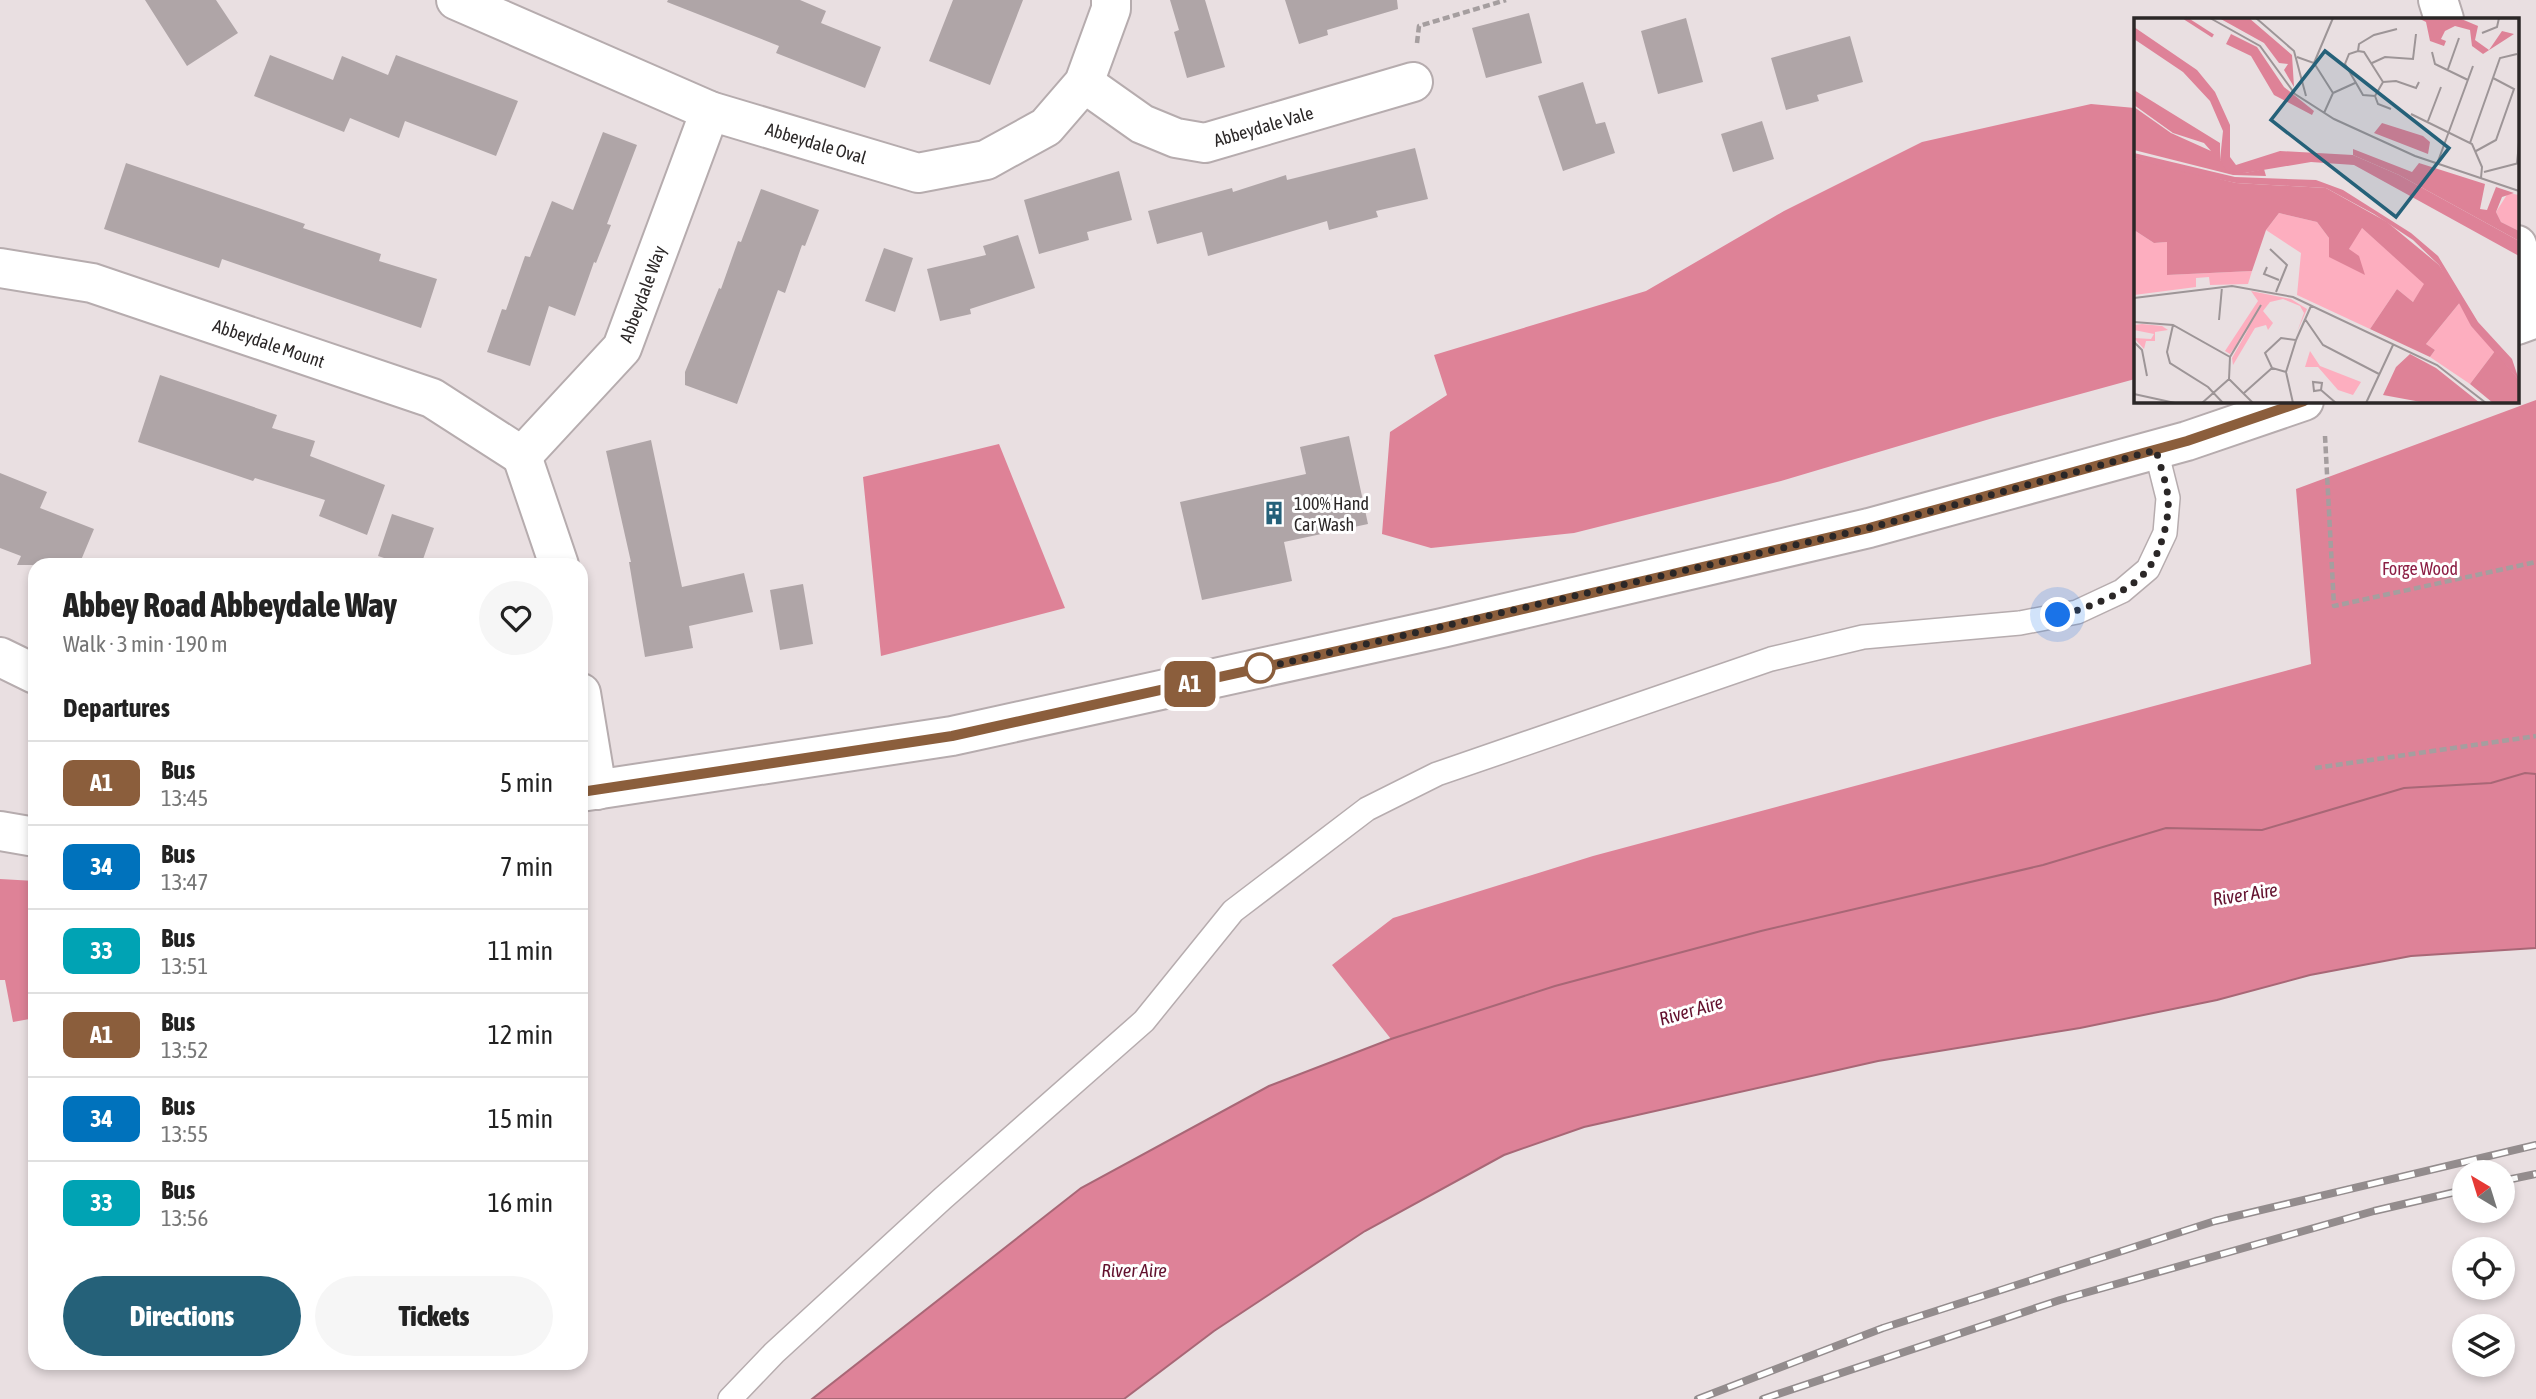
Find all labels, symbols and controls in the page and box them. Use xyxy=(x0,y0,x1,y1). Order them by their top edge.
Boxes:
inset map xyxy=(2134,18,2518,402)
street label: Abbeydale Vale xyxy=(1211,101,1316,150)
street label: Abbeydale Oval xyxy=(763,118,869,168)
street label: Abbeydale Way xyxy=(615,242,670,345)
street label: Abbeydale Mount xyxy=(210,314,327,371)
place label: 100% Hand Car Wash xyxy=(1294,493,1369,535)
building icon: 100% Hand Car Wash xyxy=(1260,499,1288,527)
park label: Forge Wood xyxy=(2382,558,2458,579)
button: heart xyxy=(479,581,553,655)
text: Abbey Road Abbeydale Way xyxy=(63,586,397,624)
your location xyxy=(2040,597,2075,632)
text: Walk · 3 min · 190 m xyxy=(63,631,227,657)
unlabelled marker xyxy=(1245,653,1275,683)
line badge: A1 xyxy=(1158,661,1222,707)
text: A1 xyxy=(1178,670,1202,697)
text: Departures xyxy=(63,693,170,723)
text: Bus xyxy=(161,755,195,785)
text: 5 min xyxy=(500,768,553,798)
text: A1 xyxy=(90,769,113,796)
text: 13:45 xyxy=(161,785,208,811)
text: Bus xyxy=(161,839,195,869)
text: 7 min xyxy=(500,852,553,882)
text: 34 xyxy=(90,853,113,880)
text: 13:47 xyxy=(161,869,208,895)
water label: River Aire xyxy=(2211,878,2279,910)
text: Bus xyxy=(161,923,195,953)
text: 11 min xyxy=(488,936,553,966)
text: 33 xyxy=(90,937,113,964)
text: 13:51 xyxy=(161,953,208,979)
water label: River Aire xyxy=(1656,990,1726,1030)
text: Bus xyxy=(161,1007,195,1037)
text: 12 min xyxy=(488,1020,553,1050)
text: A1 xyxy=(90,1021,113,1048)
text: 13:52 xyxy=(161,1037,208,1063)
text: Bus xyxy=(161,1091,195,1121)
text: 15 min xyxy=(488,1104,553,1134)
text: 34 xyxy=(90,1105,113,1132)
text: 13:55 xyxy=(161,1121,208,1147)
north arrow xyxy=(2452,1160,2515,1223)
map controls xyxy=(2452,1160,2515,1377)
text: Bus xyxy=(161,1175,195,1205)
text: 16 min xyxy=(488,1188,553,1218)
text: 33 xyxy=(90,1189,113,1216)
text: 13:56 xyxy=(161,1205,208,1231)
button: locate xyxy=(2452,1237,2515,1300)
water label: River Aire xyxy=(1101,1259,1167,1281)
button: Directions xyxy=(63,1276,301,1356)
button: Tickets xyxy=(315,1276,553,1356)
button: layers xyxy=(2452,1314,2515,1377)

